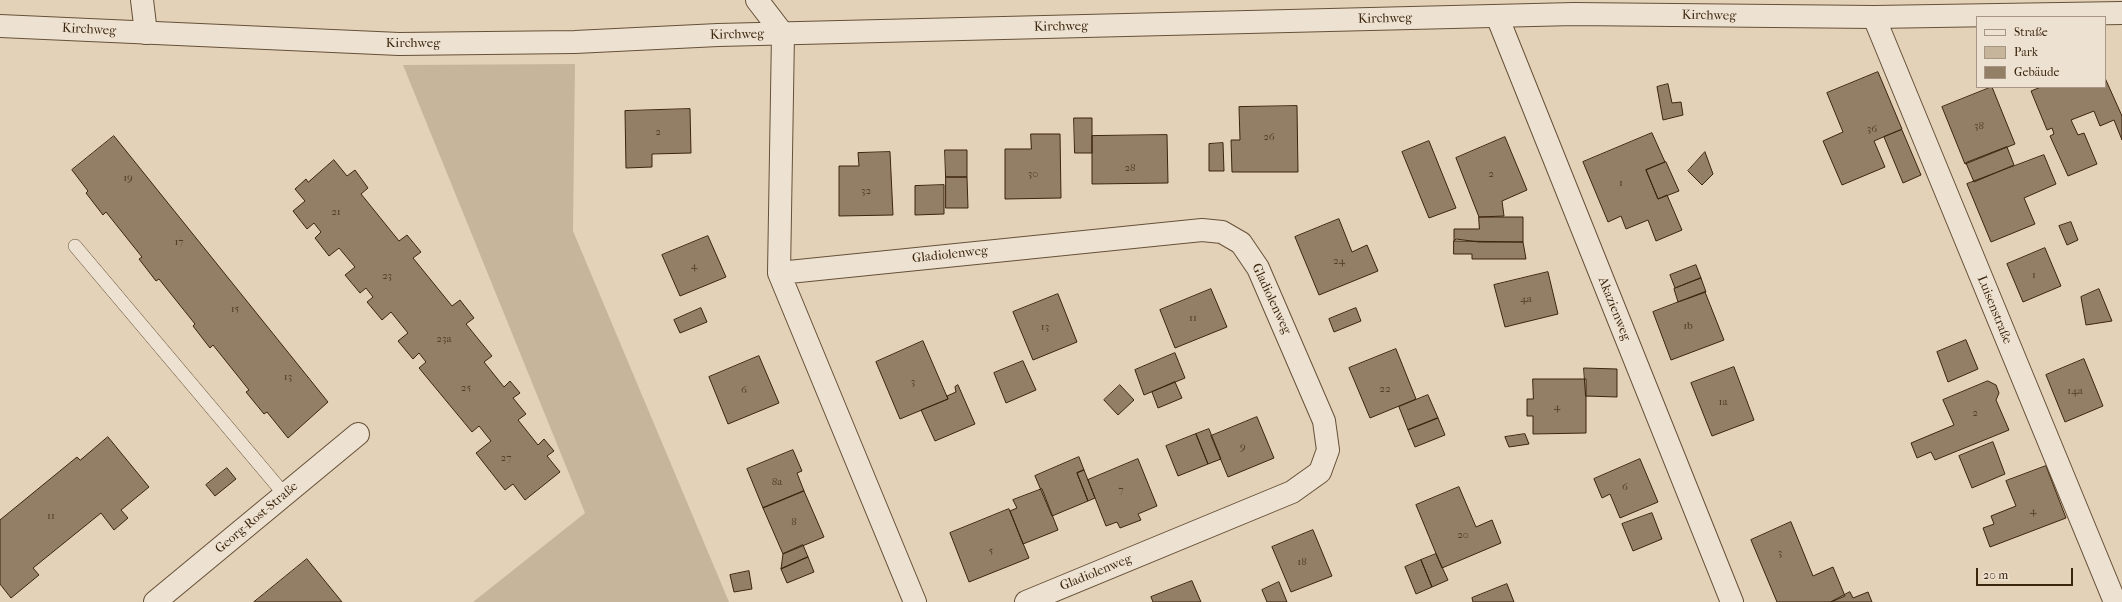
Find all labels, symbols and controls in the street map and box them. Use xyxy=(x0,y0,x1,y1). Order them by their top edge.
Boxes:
street label: Kirchweg xyxy=(1682,8,1736,24)
street label: Kirchweg xyxy=(1358,11,1412,27)
legend xyxy=(1976,16,2106,88)
street label: Kirchweg xyxy=(1034,19,1088,35)
street label: Kirchweg xyxy=(61,21,117,39)
text: Straße xyxy=(2014,25,2048,39)
street label: Kirchweg xyxy=(710,27,764,43)
street label: Kirchweg xyxy=(386,36,440,52)
text: Park xyxy=(2014,45,2038,59)
text: Gebäude xyxy=(2014,65,2059,79)
house number: 38 xyxy=(1974,119,1984,133)
house number: 36 xyxy=(1867,122,1877,136)
house number: 2 xyxy=(655,125,661,139)
house number: 26 xyxy=(1263,130,1275,144)
house number: 28 xyxy=(1124,161,1136,175)
house number: 30 xyxy=(1028,167,1038,181)
house number: 2 xyxy=(1488,167,1494,181)
house number: 19 xyxy=(123,171,133,185)
house number: 1 xyxy=(1619,176,1623,190)
house number: 32 xyxy=(861,184,871,198)
house number: 21 xyxy=(331,205,341,219)
house number: 17 xyxy=(174,235,184,249)
street label: Gladiolenweg xyxy=(911,243,989,267)
house number: 24 xyxy=(1333,254,1345,268)
house number: 4 xyxy=(691,259,697,273)
street label: Gladiolenweg xyxy=(1248,261,1294,337)
house number: 1 xyxy=(2032,268,2036,282)
house number: 23 xyxy=(382,269,392,283)
street label: Luisenstraße xyxy=(1973,274,2015,346)
street label: Akazienweg xyxy=(1594,275,1634,343)
house number: 4a xyxy=(1520,292,1532,306)
house number: 15 xyxy=(231,302,239,316)
house number: 11 xyxy=(1189,311,1197,325)
house number: 1b xyxy=(1683,319,1693,333)
house number: 13 xyxy=(1041,320,1049,334)
house number: 23a xyxy=(436,332,452,346)
house number: 13 xyxy=(284,370,292,384)
house number: 3 xyxy=(911,375,915,389)
house number: 25 xyxy=(461,381,471,395)
house number: 22 xyxy=(1379,382,1391,396)
house number: 6 xyxy=(741,383,747,397)
house number: 14a xyxy=(2067,384,2083,398)
house number: 1a xyxy=(1718,395,1728,409)
house number: 4 xyxy=(1554,400,1560,414)
house number: 2 xyxy=(1972,406,1978,420)
house number: 9 xyxy=(1240,440,1246,454)
house number: 27 xyxy=(501,451,511,465)
house number: 8a xyxy=(772,475,782,489)
street label: Georg-Rost-Straße xyxy=(213,479,301,557)
house number: 6 xyxy=(1622,480,1628,494)
house number: 7 xyxy=(1118,483,1124,497)
house number: 4 xyxy=(2030,504,2036,518)
house number: 11 xyxy=(47,509,55,523)
house number: 8 xyxy=(791,515,797,529)
house number: 20 xyxy=(1457,528,1469,542)
house number: 5 xyxy=(989,544,993,558)
house number: 3 xyxy=(1778,546,1782,560)
street label: Gladiolenweg xyxy=(1058,552,1134,594)
house number: 18 xyxy=(1297,555,1307,569)
scale bar xyxy=(1978,560,2075,586)
text: 20 m xyxy=(1983,568,2008,582)

